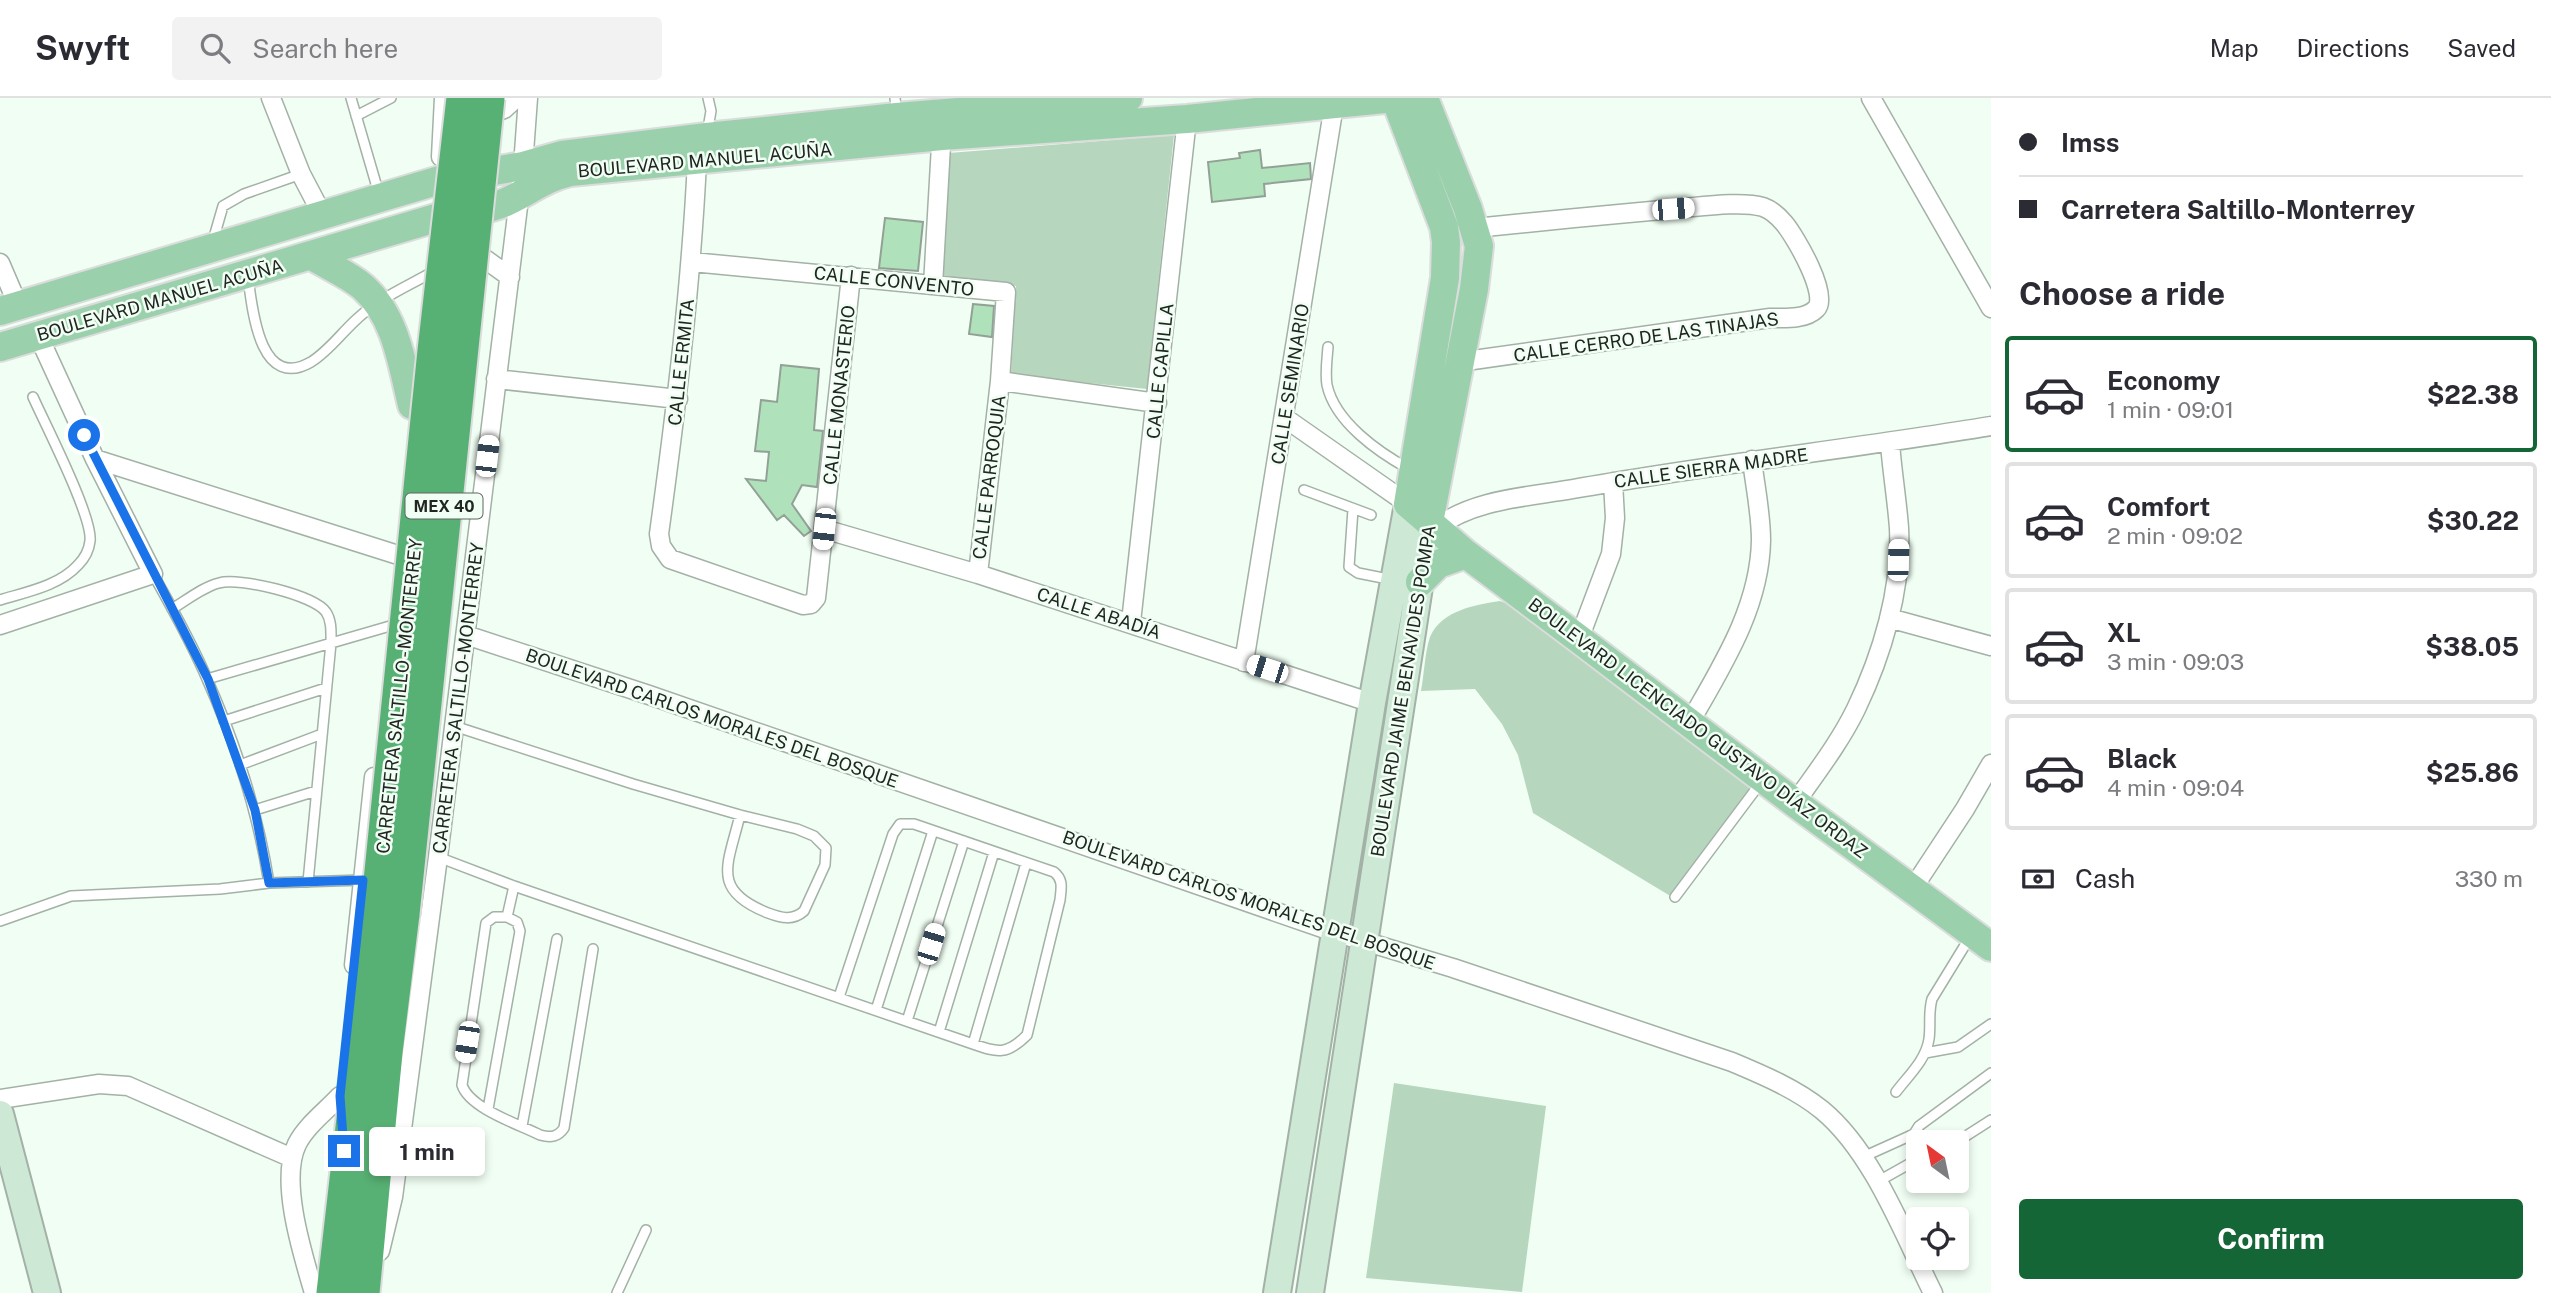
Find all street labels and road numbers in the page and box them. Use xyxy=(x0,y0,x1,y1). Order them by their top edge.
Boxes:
street label: BOULEVARD MANUEL ACUÑA xyxy=(577,137,833,182)
street label: BOULEVARD MANUEL ACUÑA xyxy=(34,254,286,345)
street label: CALLE CONVENTO xyxy=(813,262,975,300)
street label: CALLE ERMITA xyxy=(664,297,698,427)
street label: CALLE CAPILLA xyxy=(1142,302,1178,440)
street label: CALLE SEMINARIO xyxy=(1267,302,1313,466)
street label: CALLE MONASTERIO xyxy=(819,304,859,486)
street label: CALLE CERRO DE LAS TINAJAS xyxy=(1512,308,1780,366)
street label: CALLE PARROQUIA xyxy=(968,393,1010,560)
street label: CALLE SIERRA MADRE xyxy=(1613,444,1809,492)
road number: MEX 40 xyxy=(406,494,482,518)
street label: BOULEVARD JAIME BENAVIDES POMPA xyxy=(1366,523,1440,858)
street label: CARRETERA SALTILLO - MONTERREY xyxy=(372,537,426,855)
street label: CARRETERA SALTILLO-MONTERREY xyxy=(429,541,488,855)
street label: CALLE ABADÍA xyxy=(1034,582,1164,643)
street label: BOULEVARD LICENCIADO GUSTAVO DÍAZ ORDAZ xyxy=(1524,593,1872,862)
street label: BOULEVARD CARLOS MORALES DEL BOSQUE xyxy=(523,644,901,792)
street label: BOULEVARD CARLOS MORALES DEL BOSQUE xyxy=(1060,826,1438,974)

